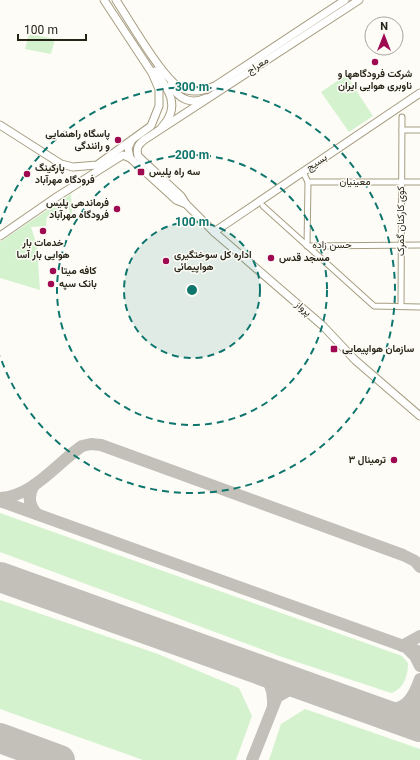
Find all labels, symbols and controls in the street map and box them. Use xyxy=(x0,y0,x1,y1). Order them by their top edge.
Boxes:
scale bar xyxy=(18,16,86,42)
north arrow xyxy=(364,16,404,56)
text: N xyxy=(380,19,388,36)
text: 100 m xyxy=(24,22,58,40)
street label: معراج xyxy=(244,53,272,79)
marker: شرکت فرودگاهها و ناوبری هوایی ایران xyxy=(370,57,380,67)
place label: شرکت فرودگاهها و ناوبری هوایی ایران xyxy=(338,67,412,94)
text: 300 m xyxy=(175,79,209,97)
place label: پاسگاه راهنمایی و رانندگی xyxy=(45,127,110,154)
marker: پاسگاه راهنمایی و رانندگی xyxy=(113,135,123,145)
text: 200 m xyxy=(175,147,209,165)
street label: بسیج xyxy=(303,150,331,175)
place label: پارکینگ فرودگاه مهرآباد xyxy=(35,161,95,188)
place label: سه راه پلیس xyxy=(149,165,200,180)
marker: سه راه پلیس xyxy=(136,167,146,177)
marker: پارکینگ فرودگاه مهرآباد xyxy=(22,169,32,179)
street label: معینیان xyxy=(339,175,371,190)
street label: کوی کارکنان گمرک xyxy=(394,185,409,256)
place label: فرماندهی پلیس فرودگاه مهرآباد xyxy=(46,196,109,223)
marker: فرماندهی پلیس فرودگاه مهرآباد xyxy=(112,204,122,214)
text: 100 m xyxy=(175,214,209,232)
marker: خدمات بار هوایی بار آسا xyxy=(38,226,48,236)
place label: خدمات بار هوایی بار آسا xyxy=(16,236,70,263)
street label: حسن زاده xyxy=(312,238,352,253)
place label: اداره کل سوختگیری هواپیمائی xyxy=(174,248,252,275)
place label: مسجد قدس xyxy=(279,251,330,266)
marker: مسجد قدس xyxy=(266,253,276,263)
marker: اداره کل سوختگیری هواپیمائی xyxy=(161,256,171,266)
place label: کافه میتا xyxy=(61,264,97,279)
marker: کافه میتا xyxy=(48,266,58,276)
place label: بانک سپه xyxy=(59,277,97,292)
marker: بانک سپه xyxy=(46,279,56,289)
centre of rings xyxy=(185,283,199,297)
street label: پرواز xyxy=(291,297,314,320)
place label: سازمان هواپیمایی xyxy=(342,342,414,357)
marker: سازمان هواپیمایی xyxy=(329,344,339,354)
place label: ترمینال ۳ xyxy=(349,453,386,468)
marker: ترمینال ۳ xyxy=(389,455,399,465)

